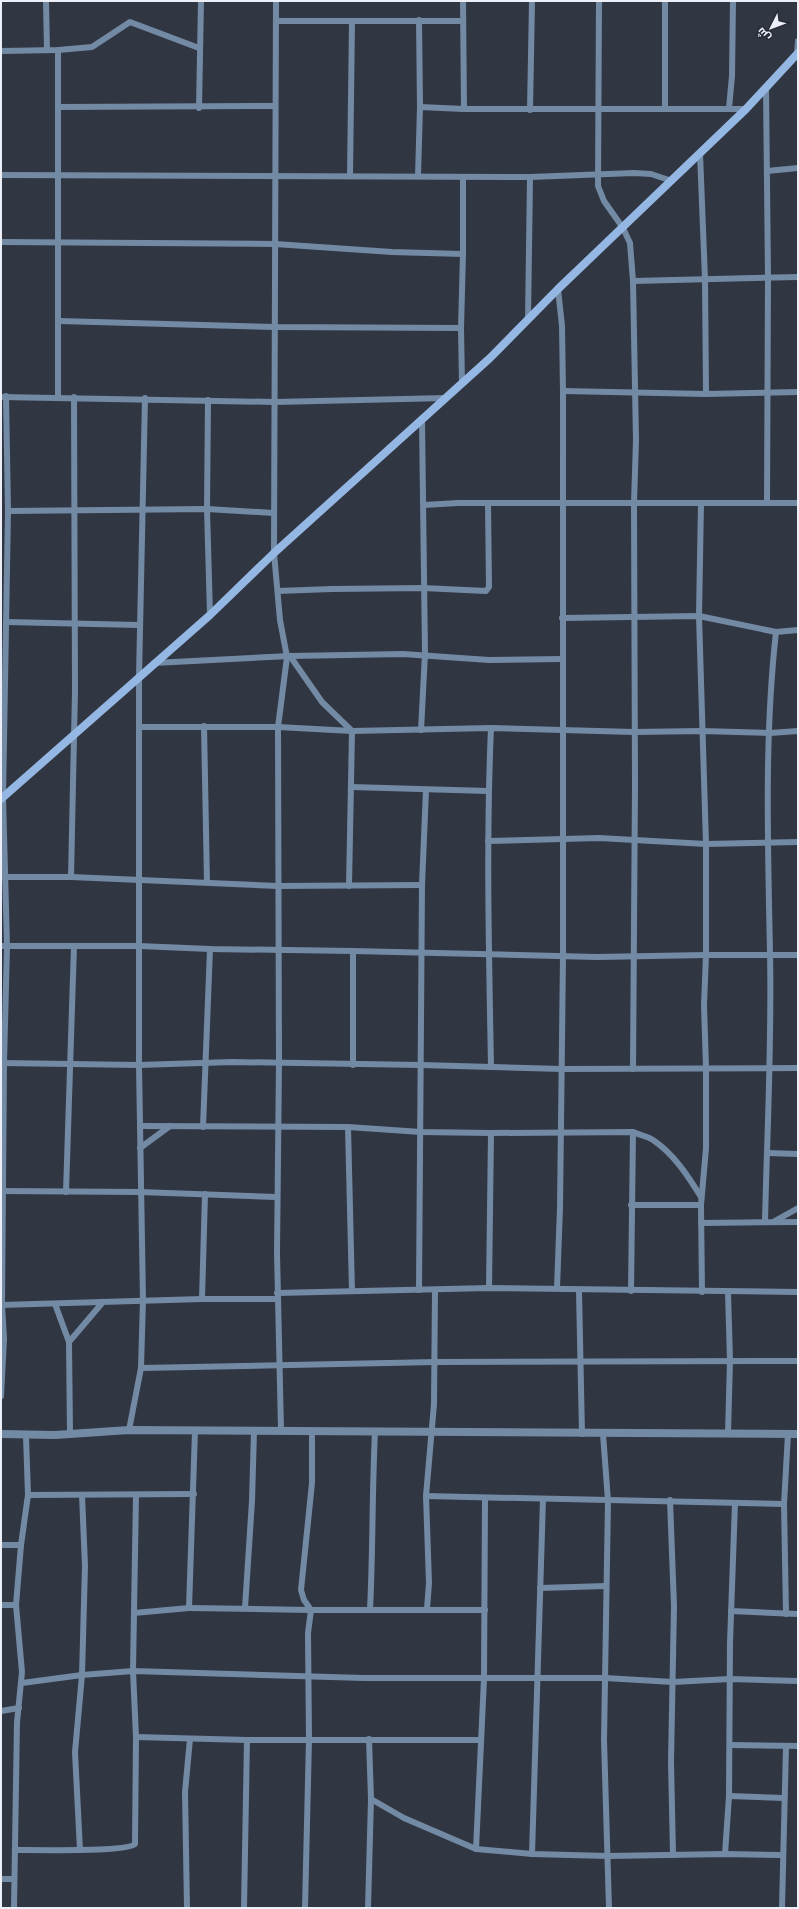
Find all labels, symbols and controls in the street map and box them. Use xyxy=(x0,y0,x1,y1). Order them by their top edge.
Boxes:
north arrow xyxy=(751,8,791,48)
text: ش xyxy=(754,25,773,45)

